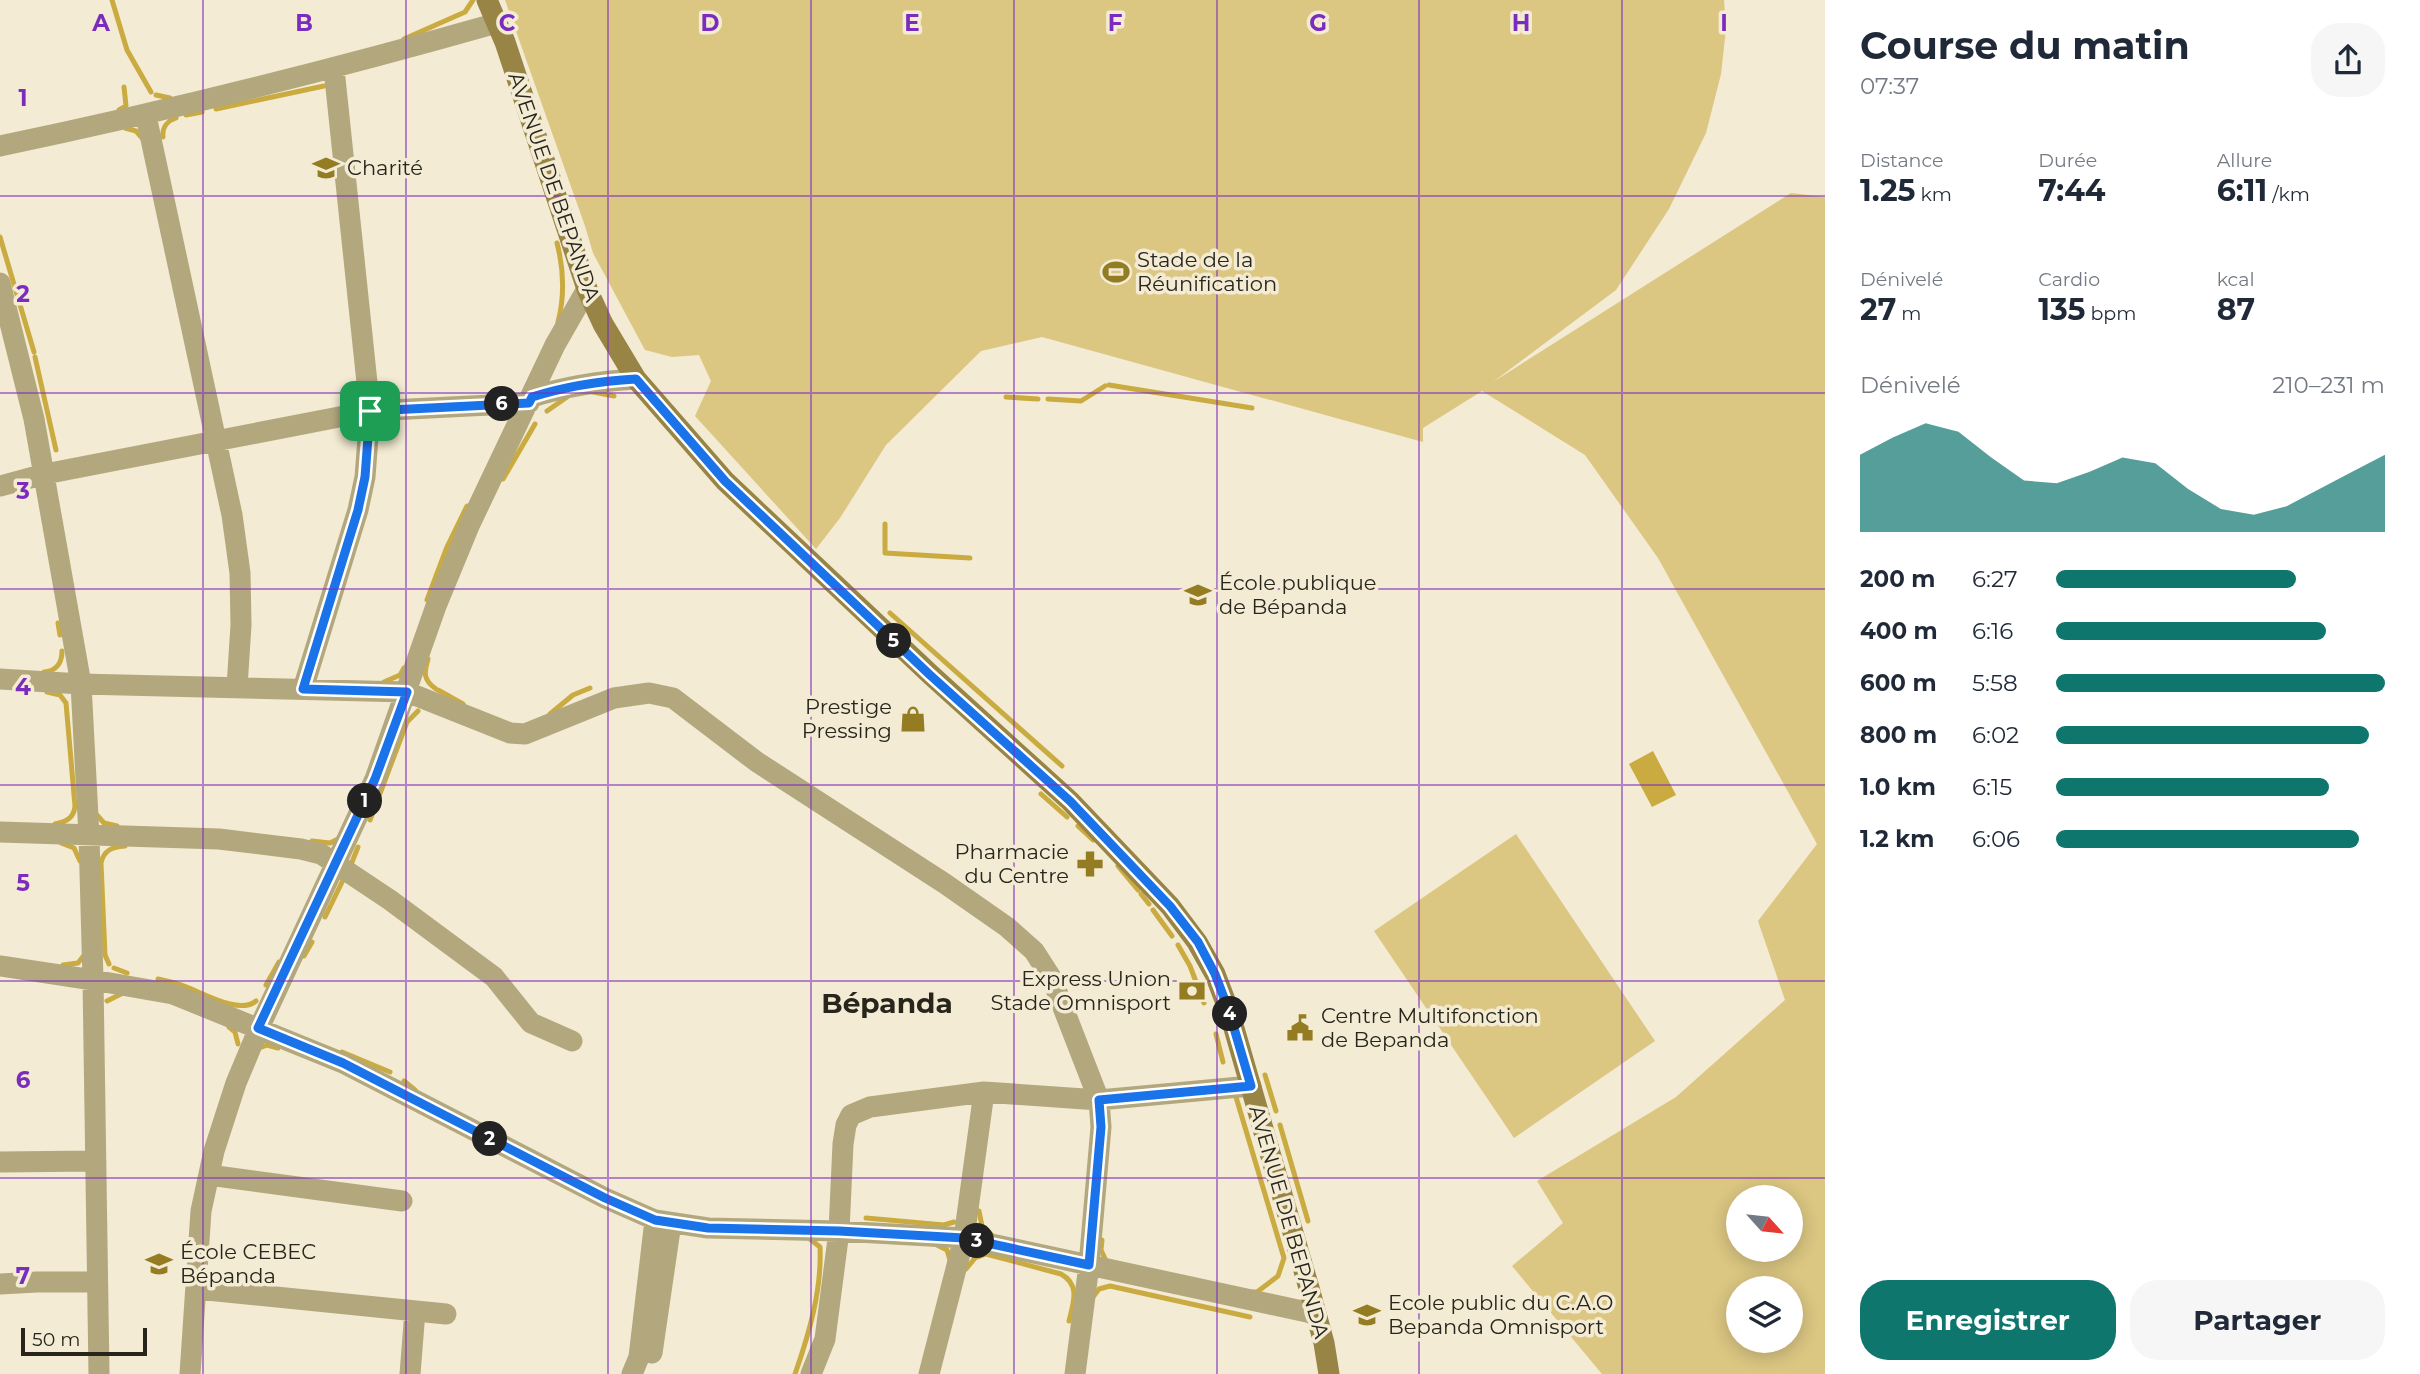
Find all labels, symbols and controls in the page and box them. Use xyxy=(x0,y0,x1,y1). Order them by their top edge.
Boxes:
text: A xyxy=(91,9,110,37)
text: B xyxy=(295,9,313,37)
text: C xyxy=(499,9,516,37)
text: D xyxy=(701,9,720,37)
text: E xyxy=(904,9,920,37)
text: F xyxy=(1108,9,1123,37)
text: G xyxy=(1309,9,1327,37)
text: H xyxy=(1512,9,1530,37)
text: I xyxy=(1720,9,1728,37)
text: Course du matin xyxy=(1860,22,2190,69)
button: share xyxy=(2311,23,2385,97)
street label: AVENUE DE BEPANDA xyxy=(503,69,606,306)
text: 07:37 xyxy=(1860,72,1919,100)
text: 1 xyxy=(18,84,28,112)
text: Distance xyxy=(1860,149,1943,172)
text: Durée xyxy=(2038,149,2097,172)
text: Allure xyxy=(2217,149,2272,172)
school or university icon: Charité xyxy=(311,153,341,183)
place label: Charité xyxy=(347,155,423,180)
text: 1.25 xyxy=(1860,172,1915,209)
text: 7:44 xyxy=(2038,172,2106,209)
text: 6:11 xyxy=(2217,172,2267,209)
text: km xyxy=(1915,183,1952,206)
text: /km xyxy=(2267,183,2310,206)
place label: Stade de la Réunification xyxy=(1137,247,1277,296)
sports icon: Stade de la Réunification xyxy=(1101,257,1131,287)
text: Dénivelé xyxy=(1860,268,1943,291)
text: Cardio xyxy=(2038,268,2100,291)
text: kcal xyxy=(2217,268,2255,291)
text: 2 xyxy=(16,280,30,308)
text: 27 xyxy=(1860,291,1896,328)
text: 135 xyxy=(2038,291,2085,328)
text: 87 xyxy=(2217,291,2255,328)
text: m xyxy=(1896,302,1921,325)
text: bpm xyxy=(2085,302,2136,325)
text: Dénivelé xyxy=(1860,371,1961,399)
text: 210–231 m xyxy=(2272,371,2385,399)
pin xyxy=(340,381,400,441)
pin: 6 xyxy=(484,386,520,422)
icon: arrive xyxy=(351,392,389,430)
text: 6 xyxy=(495,392,508,415)
text: 3 xyxy=(15,477,30,505)
text: 200 m xyxy=(1860,565,1935,593)
text: 6:27 xyxy=(1972,565,2017,593)
place label: École publique de Bépanda xyxy=(1219,570,1376,619)
school or university icon: École publique de Bépanda xyxy=(1183,580,1213,610)
text: 400 m xyxy=(1860,617,1938,645)
text: 6:16 xyxy=(1972,617,2013,645)
pin: 5 xyxy=(876,624,912,658)
text: 5 xyxy=(888,629,899,652)
text: 600 m xyxy=(1860,669,1937,697)
text: 5:58 xyxy=(1972,669,2018,697)
text: 4 xyxy=(15,673,31,701)
place label: Prestige Pressing xyxy=(802,694,892,743)
shop icon: Prestige Pressing xyxy=(898,704,928,734)
text: 800 m xyxy=(1860,721,1937,749)
text: 6:02 xyxy=(1972,721,2019,749)
text: 1.0 km xyxy=(1860,773,1936,801)
text: 6:15 xyxy=(1972,773,2012,801)
pin: 1 xyxy=(348,784,382,818)
text: 1 xyxy=(361,789,368,812)
text: 1.2 km xyxy=(1860,825,1934,853)
text: 6:06 xyxy=(1972,825,2020,853)
place label: Pharmacie du Centre xyxy=(954,839,1069,888)
pharmacy icon: Pharmacie du Centre xyxy=(1075,849,1105,879)
text: 5 xyxy=(16,869,30,897)
place label: Express Union Stade Omnisport xyxy=(991,966,1171,1015)
bank icon: Express Union Stade Omnisport xyxy=(1177,976,1207,1006)
district label: Bépanda xyxy=(821,986,953,1020)
pin: 4 xyxy=(1212,996,1248,1032)
text: 4 xyxy=(1223,1002,1236,1025)
place label: Centre Multifonction de Bepanda xyxy=(1321,1003,1539,1052)
public building icon: Centre Multifonction de Bepanda xyxy=(1285,1013,1315,1043)
text: 6 xyxy=(16,1066,31,1094)
street label: AVENUE DE BEPANDA xyxy=(1244,1102,1335,1342)
pin: 2 xyxy=(472,1122,508,1156)
text: 2 xyxy=(484,1127,495,1150)
north arrow xyxy=(1726,1185,1802,1262)
map controls xyxy=(1726,1185,1803,1353)
pin: 3 xyxy=(960,1224,995,1258)
text: 3 xyxy=(971,1229,982,1252)
place label: École CEBEC Bépanda xyxy=(180,1239,316,1288)
school or university icon: École CEBEC Bépanda xyxy=(144,1249,174,1279)
text: 7 xyxy=(16,1262,30,1290)
button: layers xyxy=(1726,1276,1803,1353)
button: Enregistrer xyxy=(1860,1280,2116,1360)
button: Partager xyxy=(2130,1280,2385,1360)
place label: Ecole public du C.A.O Bepanda Omnisport xyxy=(1388,1290,1613,1339)
school or university icon: Ecole public du C.A.O Bepanda Omnisport xyxy=(1352,1300,1382,1330)
scale bar xyxy=(21,1325,147,1357)
text: 50 m xyxy=(32,1328,80,1351)

